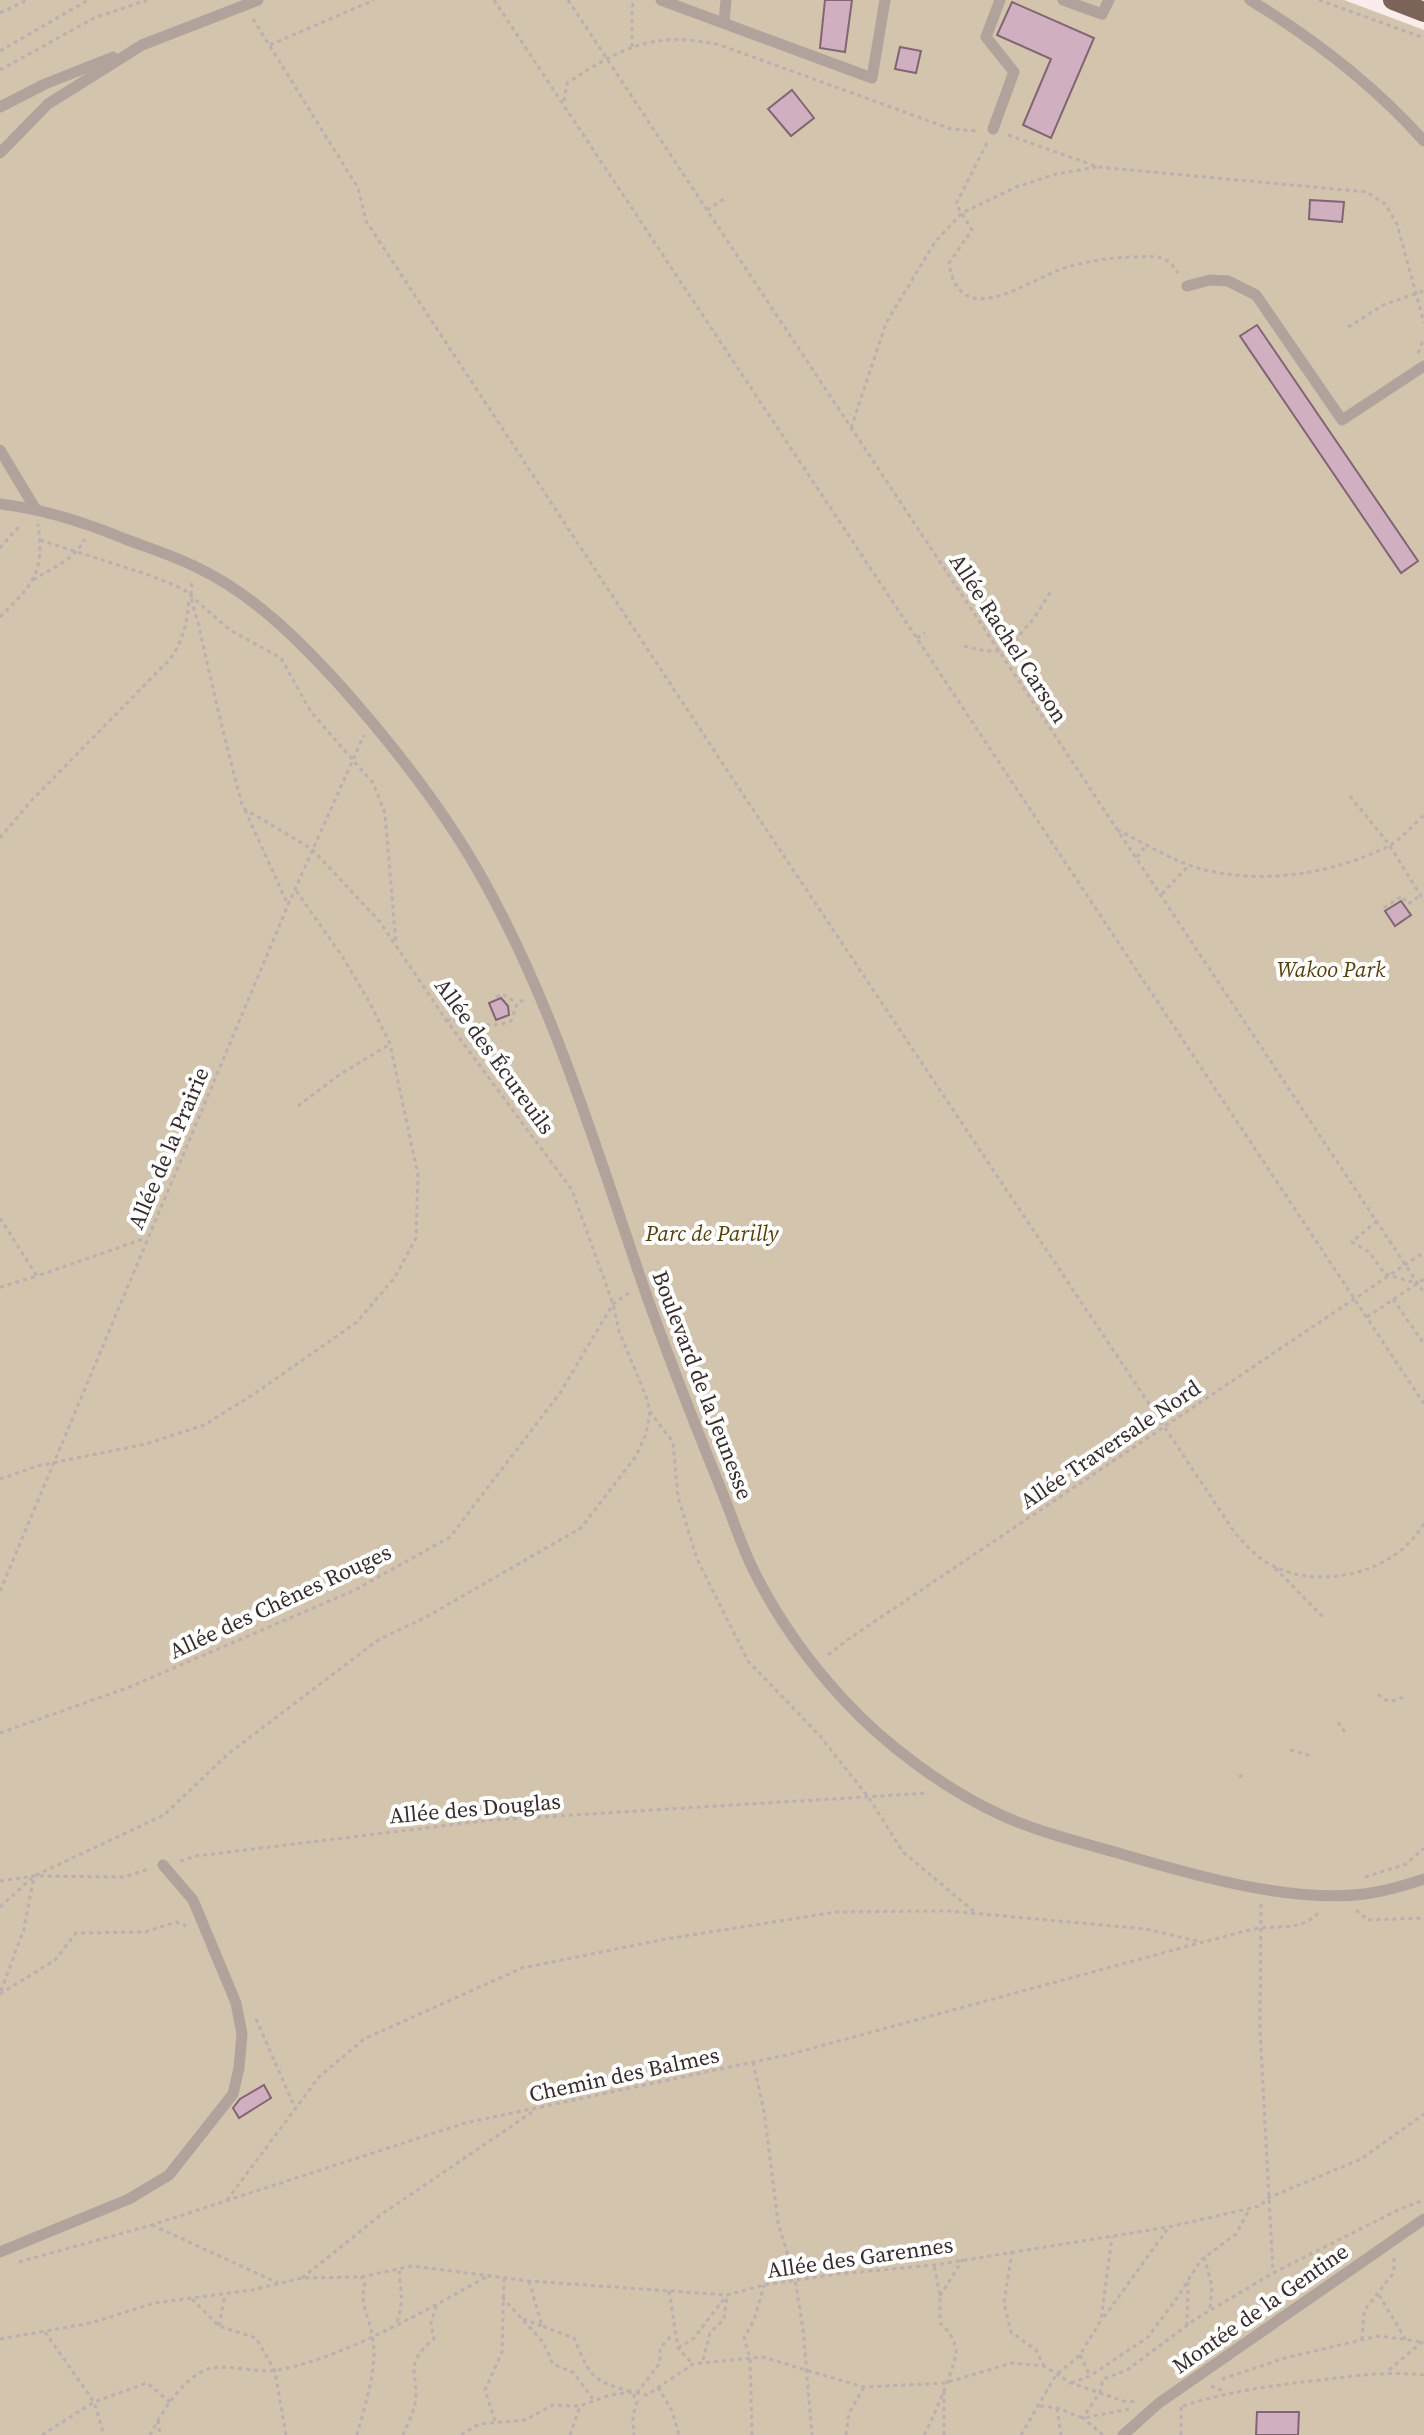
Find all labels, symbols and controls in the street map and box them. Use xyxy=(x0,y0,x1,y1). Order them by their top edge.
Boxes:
street label: Allée Rachel Carson xyxy=(943,548,1075,728)
park label: Wakoo Park xyxy=(1277,954,1386,984)
street label: Allée des Écureuils xyxy=(428,972,562,1140)
street label: Allée de la Prairie xyxy=(120,1062,216,1234)
park label: Parc de Parilly xyxy=(645,1218,779,1248)
street label: Boulevard de la Jeunesse xyxy=(645,1266,761,1504)
street label: Allée Traversale Nord xyxy=(1014,1372,1206,1516)
street label: Allée des Chênes Rouges xyxy=(164,1536,396,1666)
street label: Allée des Douglas xyxy=(388,1786,562,1830)
street label: Chemin des Balmes xyxy=(526,2039,722,2109)
street label: Allée des Garennes xyxy=(765,2229,955,2285)
street label: Montée de la Gentine xyxy=(1166,2236,1354,2380)

